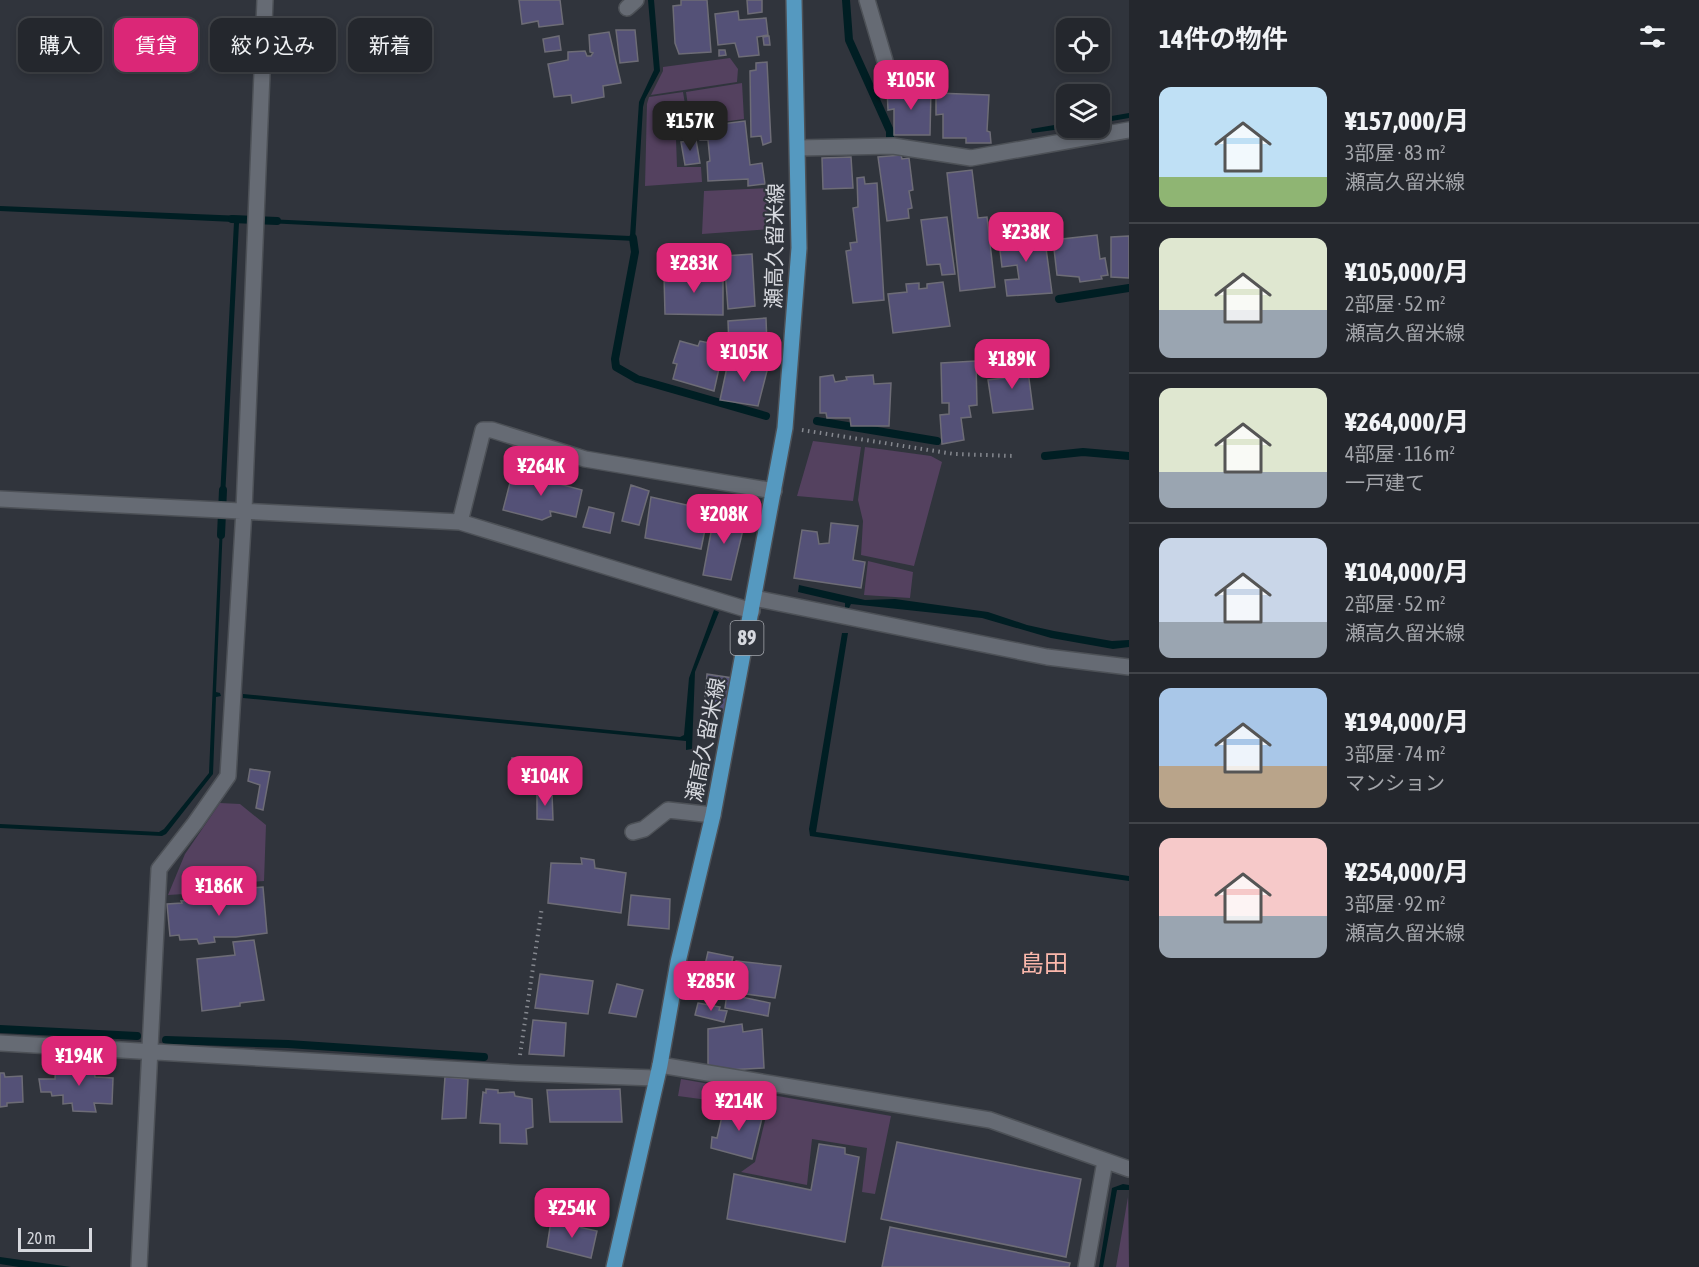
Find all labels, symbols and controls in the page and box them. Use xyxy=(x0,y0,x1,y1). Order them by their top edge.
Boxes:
chip: 購入 xyxy=(18,18,102,72)
chip: 賃貸 xyxy=(114,18,198,72)
chip: 絞り込み xyxy=(210,18,336,72)
chip: 新着 xyxy=(348,18,432,72)
map controls xyxy=(1056,18,1110,138)
button: locate xyxy=(1056,18,1110,72)
icon: filters xyxy=(1636,20,1669,53)
text: 14件の物件 xyxy=(1159,24,1287,54)
pin: ¥105K xyxy=(869,60,953,111)
text: ¥105K xyxy=(888,68,934,91)
button: layers xyxy=(1056,84,1110,138)
pin: ¥157K xyxy=(648,101,732,152)
text: ¥157,000/月 xyxy=(1345,106,1469,136)
text: ¥157K xyxy=(667,109,713,132)
icon: home xyxy=(1207,111,1279,183)
text: 3部屋 · 83 m² xyxy=(1345,141,1446,164)
text: 瀬高久留米線 xyxy=(1345,170,1465,193)
street label: 瀬高久留米線 xyxy=(761,183,787,309)
pin: ¥238K xyxy=(984,212,1068,263)
text: ¥238K xyxy=(1003,220,1049,243)
pin: ¥283K xyxy=(652,243,736,294)
text: ¥283K xyxy=(671,251,717,274)
text: ¥105,000/月 xyxy=(1345,257,1469,287)
icon: home xyxy=(1207,262,1279,334)
text: 2部屋 · 52 m² xyxy=(1345,292,1446,315)
text: 瀬高久留米線 xyxy=(1345,321,1465,344)
pin: ¥105K xyxy=(702,332,786,383)
pin: ¥189K xyxy=(970,339,1054,390)
text: ¥105K xyxy=(721,340,767,363)
text: ¥189K xyxy=(989,347,1035,370)
text: ¥264,000/月 xyxy=(1345,407,1469,437)
icon: home xyxy=(1207,412,1279,484)
text: 4部屋 · 116 m² xyxy=(1345,442,1455,465)
pin: ¥264K xyxy=(499,446,583,497)
text: ¥264K xyxy=(518,454,564,477)
text: 一戸建て xyxy=(1345,471,1425,494)
pin: ¥208K xyxy=(682,494,766,545)
text: ¥208K xyxy=(701,502,747,525)
text: ¥104,000/月 xyxy=(1345,557,1469,587)
icon: home xyxy=(1207,562,1279,634)
text: 2部屋 · 52 m² xyxy=(1345,592,1446,615)
road number: 89 xyxy=(730,621,764,655)
text: 瀬高久留米線 xyxy=(1345,621,1465,644)
street label: 瀬高久留米線 xyxy=(681,676,729,804)
text: ¥194,000/月 xyxy=(1345,707,1469,737)
icon: home xyxy=(1207,712,1279,784)
text: 3部屋 · 74 m² xyxy=(1345,742,1446,765)
pin: ¥104K xyxy=(503,756,587,807)
text: ¥104K xyxy=(522,764,568,787)
text: マンション xyxy=(1345,771,1445,794)
text: ¥254,000/月 xyxy=(1345,857,1469,887)
icon: home xyxy=(1207,862,1279,934)
pin: ¥186K xyxy=(177,866,261,917)
text: ¥186K xyxy=(196,874,242,897)
text: 3部屋 · 92 m² xyxy=(1345,892,1446,915)
text: 瀬高久留米線 xyxy=(1345,921,1465,944)
district label: 島田 xyxy=(1020,950,1068,977)
pin: ¥285K xyxy=(669,961,753,1012)
text: ¥285K xyxy=(688,969,734,992)
pin: ¥194K xyxy=(37,1036,121,1087)
text: ¥194K xyxy=(56,1044,102,1067)
pin: ¥214K xyxy=(697,1081,781,1132)
text: ¥214K xyxy=(716,1089,762,1112)
pin: ¥254K xyxy=(530,1188,614,1239)
text: ¥254K xyxy=(549,1196,595,1219)
scale bar xyxy=(18,1225,92,1252)
text: 20 m xyxy=(27,1229,56,1247)

